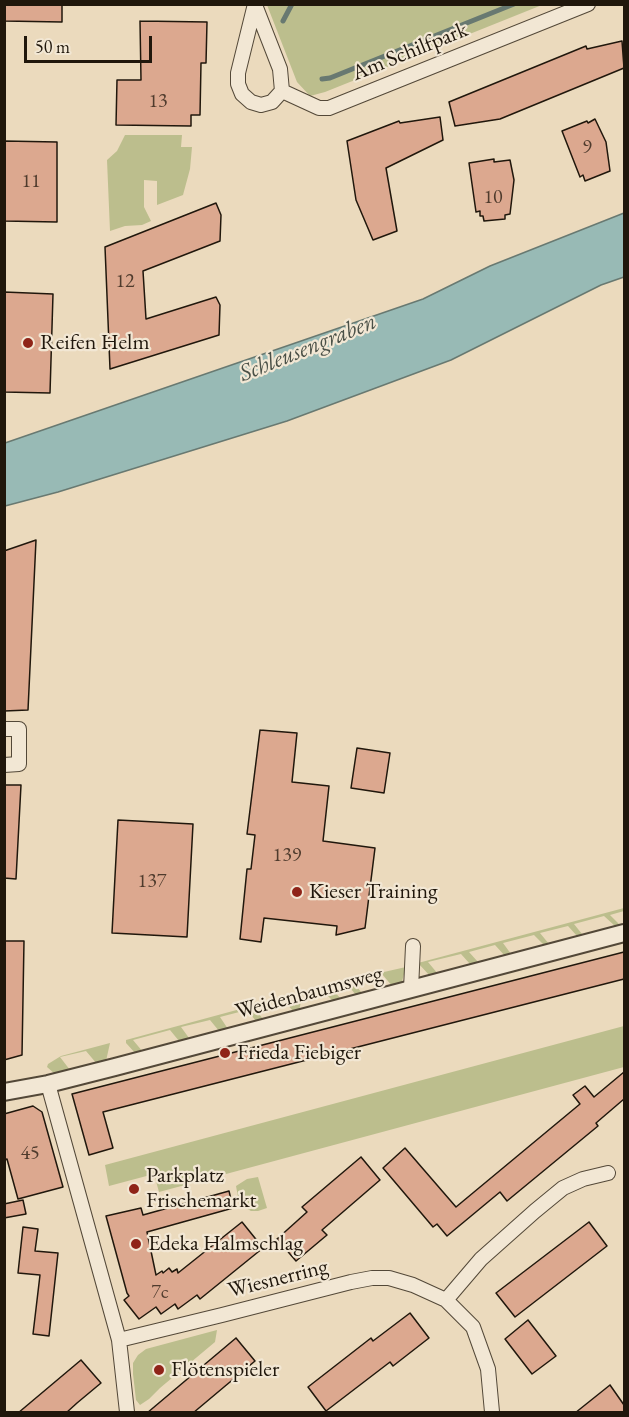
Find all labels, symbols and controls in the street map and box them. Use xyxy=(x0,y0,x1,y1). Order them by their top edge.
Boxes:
street label: Am Schilfpark xyxy=(348,17,472,87)
scale bar xyxy=(27,24,154,62)
text: 50 m xyxy=(35,35,70,58)
house number: 13 xyxy=(148,90,168,114)
house number: 9 xyxy=(582,136,592,160)
house number: 11 xyxy=(21,170,41,194)
house number: 10 xyxy=(483,186,503,210)
house number: 12 xyxy=(115,270,135,294)
water label: Schleusengraben xyxy=(235,307,381,389)
place label: Reifen Helm xyxy=(40,330,149,356)
marker: Reifen Helm xyxy=(21,336,35,350)
house number: 139 xyxy=(273,844,301,868)
house number: 137 xyxy=(138,870,166,894)
place label: Kieser Training xyxy=(309,879,438,905)
marker: Kieser Training xyxy=(290,885,304,899)
street label: Weidenbaumsweg xyxy=(232,961,386,1025)
place label: Frieda Fiebiger xyxy=(237,1040,361,1066)
marker: Frieda Fiebiger xyxy=(218,1046,232,1060)
house number: 45 xyxy=(20,1142,40,1166)
place label: Parkplatz Frischemarkt xyxy=(146,1163,256,1214)
marker: Parkplatz Frischemarkt xyxy=(127,1182,141,1196)
place label: Edeka Halmschlag xyxy=(148,1231,303,1257)
marker: Edeka Halmschlag xyxy=(129,1237,143,1251)
street label: Wiesnerring xyxy=(225,1254,331,1304)
house number: 7c xyxy=(151,1281,169,1305)
place label: Flötenspieler xyxy=(171,1357,279,1383)
marker: Flötenspieler xyxy=(152,1363,166,1377)

